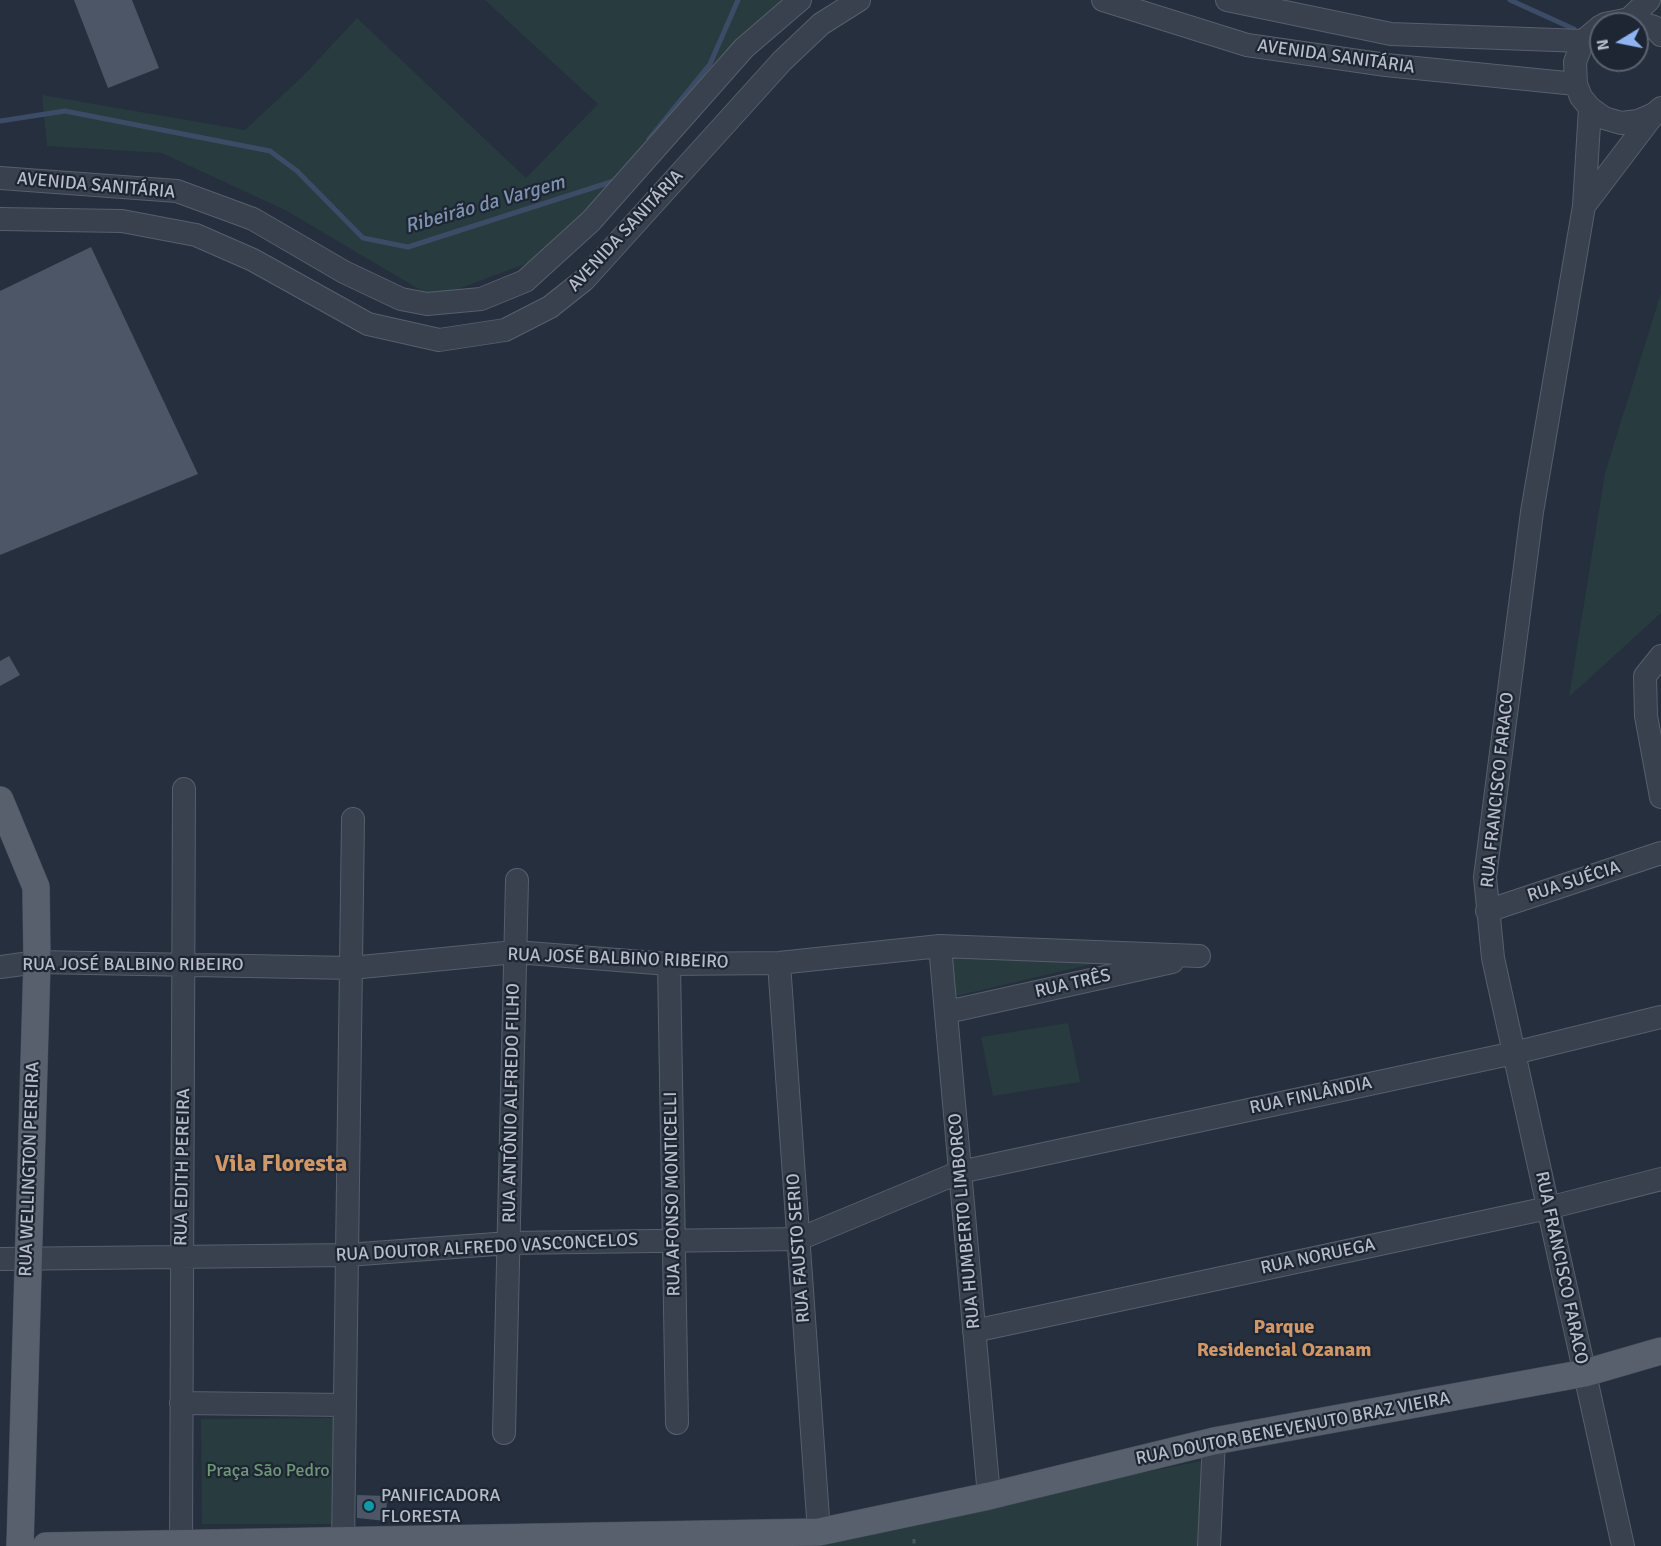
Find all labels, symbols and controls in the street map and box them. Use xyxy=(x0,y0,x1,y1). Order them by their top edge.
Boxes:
north arrow xyxy=(1589,12,1649,72)
street label: AVENIDA SANITÁRIA xyxy=(1256,35,1416,79)
text: N xyxy=(1592,38,1614,52)
street label: AVENIDA SANITÁRIA xyxy=(564,166,688,296)
street label: AVENIDA SANITÁRIA xyxy=(16,168,176,204)
water label: Ribeirão da Vargem xyxy=(402,171,568,239)
street label: RUA FRANCISCO FARACO xyxy=(1477,691,1519,889)
street label: RUA SUÉCIA xyxy=(1525,857,1623,907)
street label: RUA JOSÉ BALBINO RIBEIRO xyxy=(507,944,729,974)
street label: RUA JOSÉ BALBINO RIBEIRO xyxy=(22,954,244,976)
street label: RUA TRÊS xyxy=(1033,965,1113,1003)
street label: RUA ANTÔNIO ALFREDO FILHO xyxy=(499,983,525,1223)
street label: RUA WELLINGTON PEREIRA xyxy=(15,1061,45,1277)
street label: RUA FINLÂNDIA xyxy=(1248,1072,1374,1120)
street label: RUA EDITH PEREIRA xyxy=(171,1088,195,1246)
street label: RUA AFONSO MONTICELLI xyxy=(660,1091,686,1297)
street label: RUA HUMBERTO LIMBORCO xyxy=(945,1112,985,1330)
district label: Vila Floresta xyxy=(215,1151,347,1179)
street label: RUA FRANCISCO FARACO xyxy=(1530,1170,1592,1366)
street label: RUA FAUSTO SERIO xyxy=(783,1172,815,1324)
street label: RUA DOUTOR ALFREDO VASCONCELOS xyxy=(335,1229,639,1267)
street label: RUA NORUEGA xyxy=(1259,1234,1377,1280)
district label: Parque Residencial Ozanam xyxy=(1197,1316,1371,1363)
street label: RUA DOUTOR BENEVENUTO BRAZ VIEIRA xyxy=(1134,1388,1452,1470)
park label: Praça São Pedro xyxy=(206,1460,330,1482)
place label: PANIFICADORA FLORESTA xyxy=(381,1485,500,1528)
marker: PANIFICADORA FLORESTA xyxy=(362,1499,376,1513)

